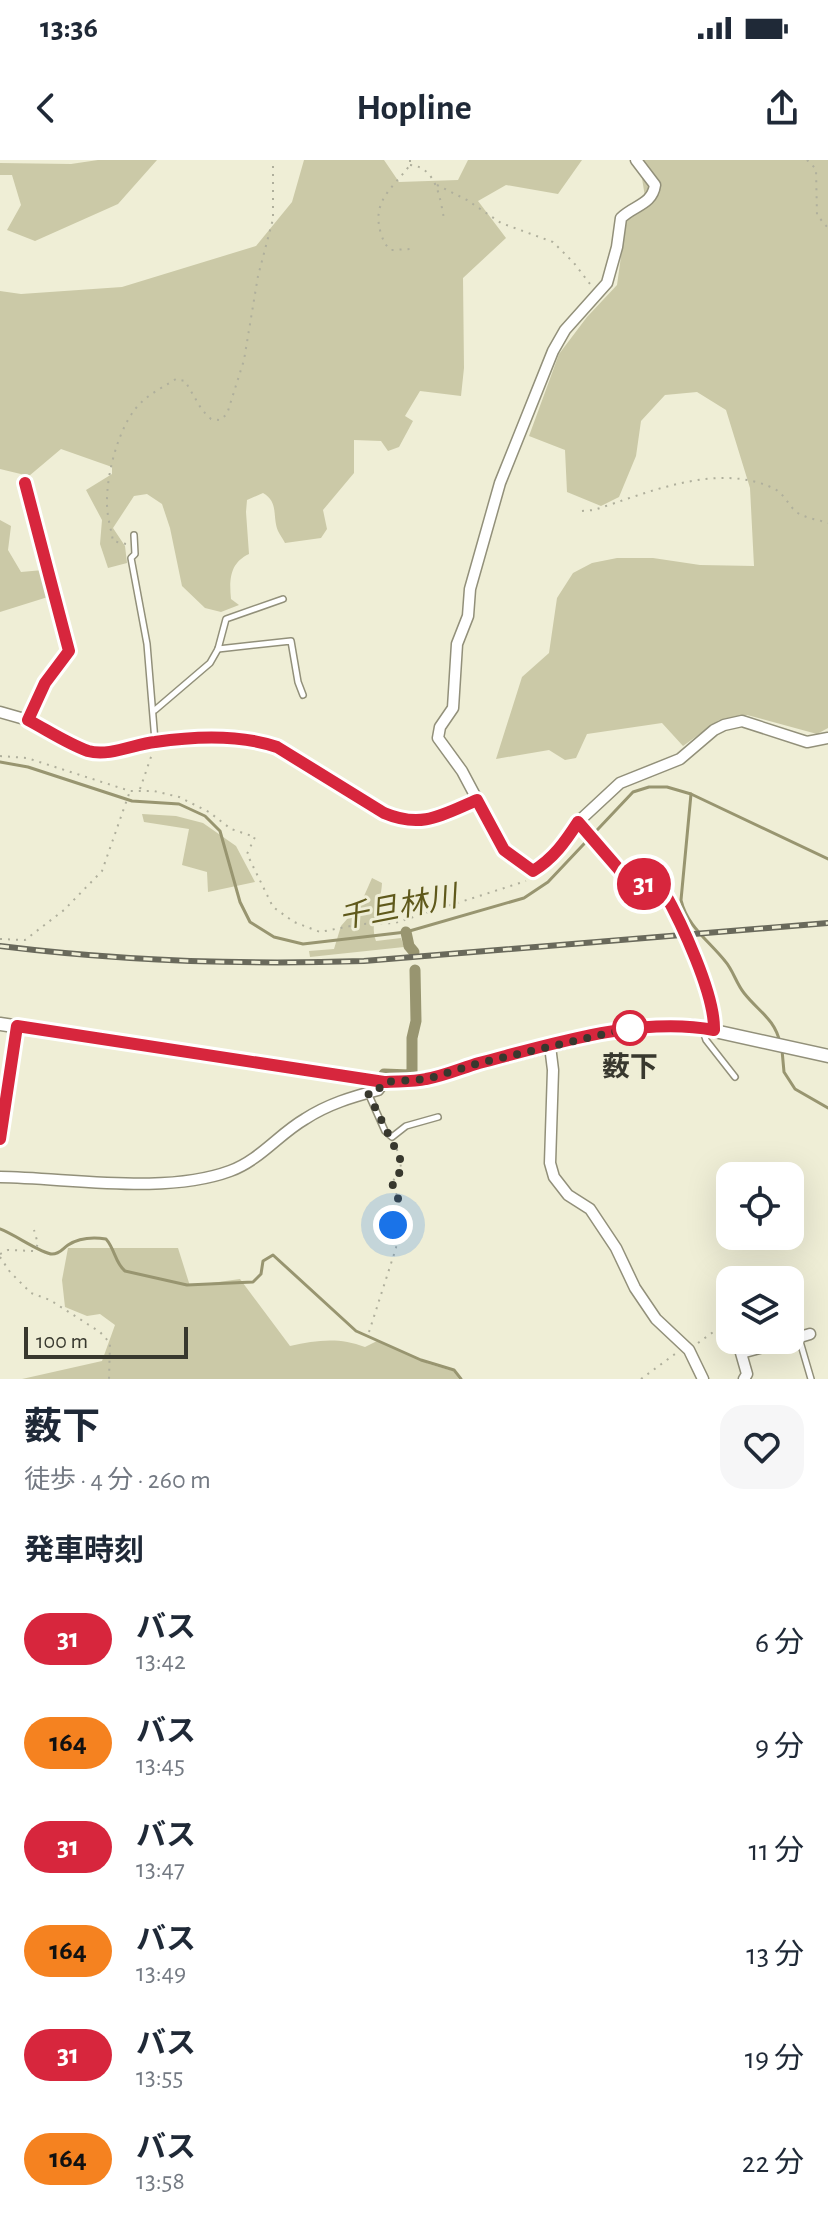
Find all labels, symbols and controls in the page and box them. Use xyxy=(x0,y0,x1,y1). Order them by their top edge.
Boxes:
text: 13:36 xyxy=(40,13,98,43)
icon: back xyxy=(24,86,68,130)
icon: share xyxy=(760,86,804,130)
text: Hopline xyxy=(356,90,472,126)
line badge: 31 xyxy=(608,858,680,910)
text: 31 xyxy=(633,870,655,898)
water label: 千旦林川 xyxy=(336,879,463,934)
marker: 薮下 xyxy=(613,1011,647,1045)
place label: 薮下 xyxy=(602,1052,658,1082)
map controls xyxy=(716,1162,804,1354)
button: locate xyxy=(716,1162,804,1250)
your location xyxy=(373,1205,413,1245)
button: layers xyxy=(716,1266,804,1354)
scale bar xyxy=(24,1323,188,1359)
text: 100 m xyxy=(36,1330,88,1352)
button: heart xyxy=(720,1405,804,1489)
text: 薮下 xyxy=(24,1409,100,1447)
text: 徒歩 · 4 分 · 260 m xyxy=(24,1467,211,1493)
text: 発車時刻 xyxy=(24,1536,144,1566)
text: バス xyxy=(136,1613,196,1643)
text: 31 xyxy=(57,1625,79,1653)
text: 6 分 xyxy=(755,1628,804,1658)
text: 13:42 xyxy=(136,1648,186,1674)
text: バス xyxy=(136,1717,196,1747)
text: 164 xyxy=(49,1729,87,1757)
text: 9 分 xyxy=(755,1732,804,1762)
text: 13:45 xyxy=(136,1752,185,1778)
text: バス xyxy=(136,1821,196,1851)
text: 31 xyxy=(57,1833,79,1861)
text: 11 分 xyxy=(748,1836,804,1866)
text: 13:47 xyxy=(136,1856,185,1882)
text: バス xyxy=(136,1925,196,1955)
text: 164 xyxy=(49,1937,87,1965)
text: 13 分 xyxy=(746,1940,804,1970)
text: 13:49 xyxy=(136,1960,186,1986)
text: バス xyxy=(136,2029,196,2059)
text: 31 xyxy=(57,2041,79,2069)
text: 19 分 xyxy=(745,2044,804,2074)
text: 13:55 xyxy=(136,2064,183,2090)
text: バス xyxy=(136,2133,196,2163)
text: 164 xyxy=(49,2145,87,2173)
text: 22 分 xyxy=(742,2148,804,2178)
text: 13:58 xyxy=(136,2168,185,2194)

